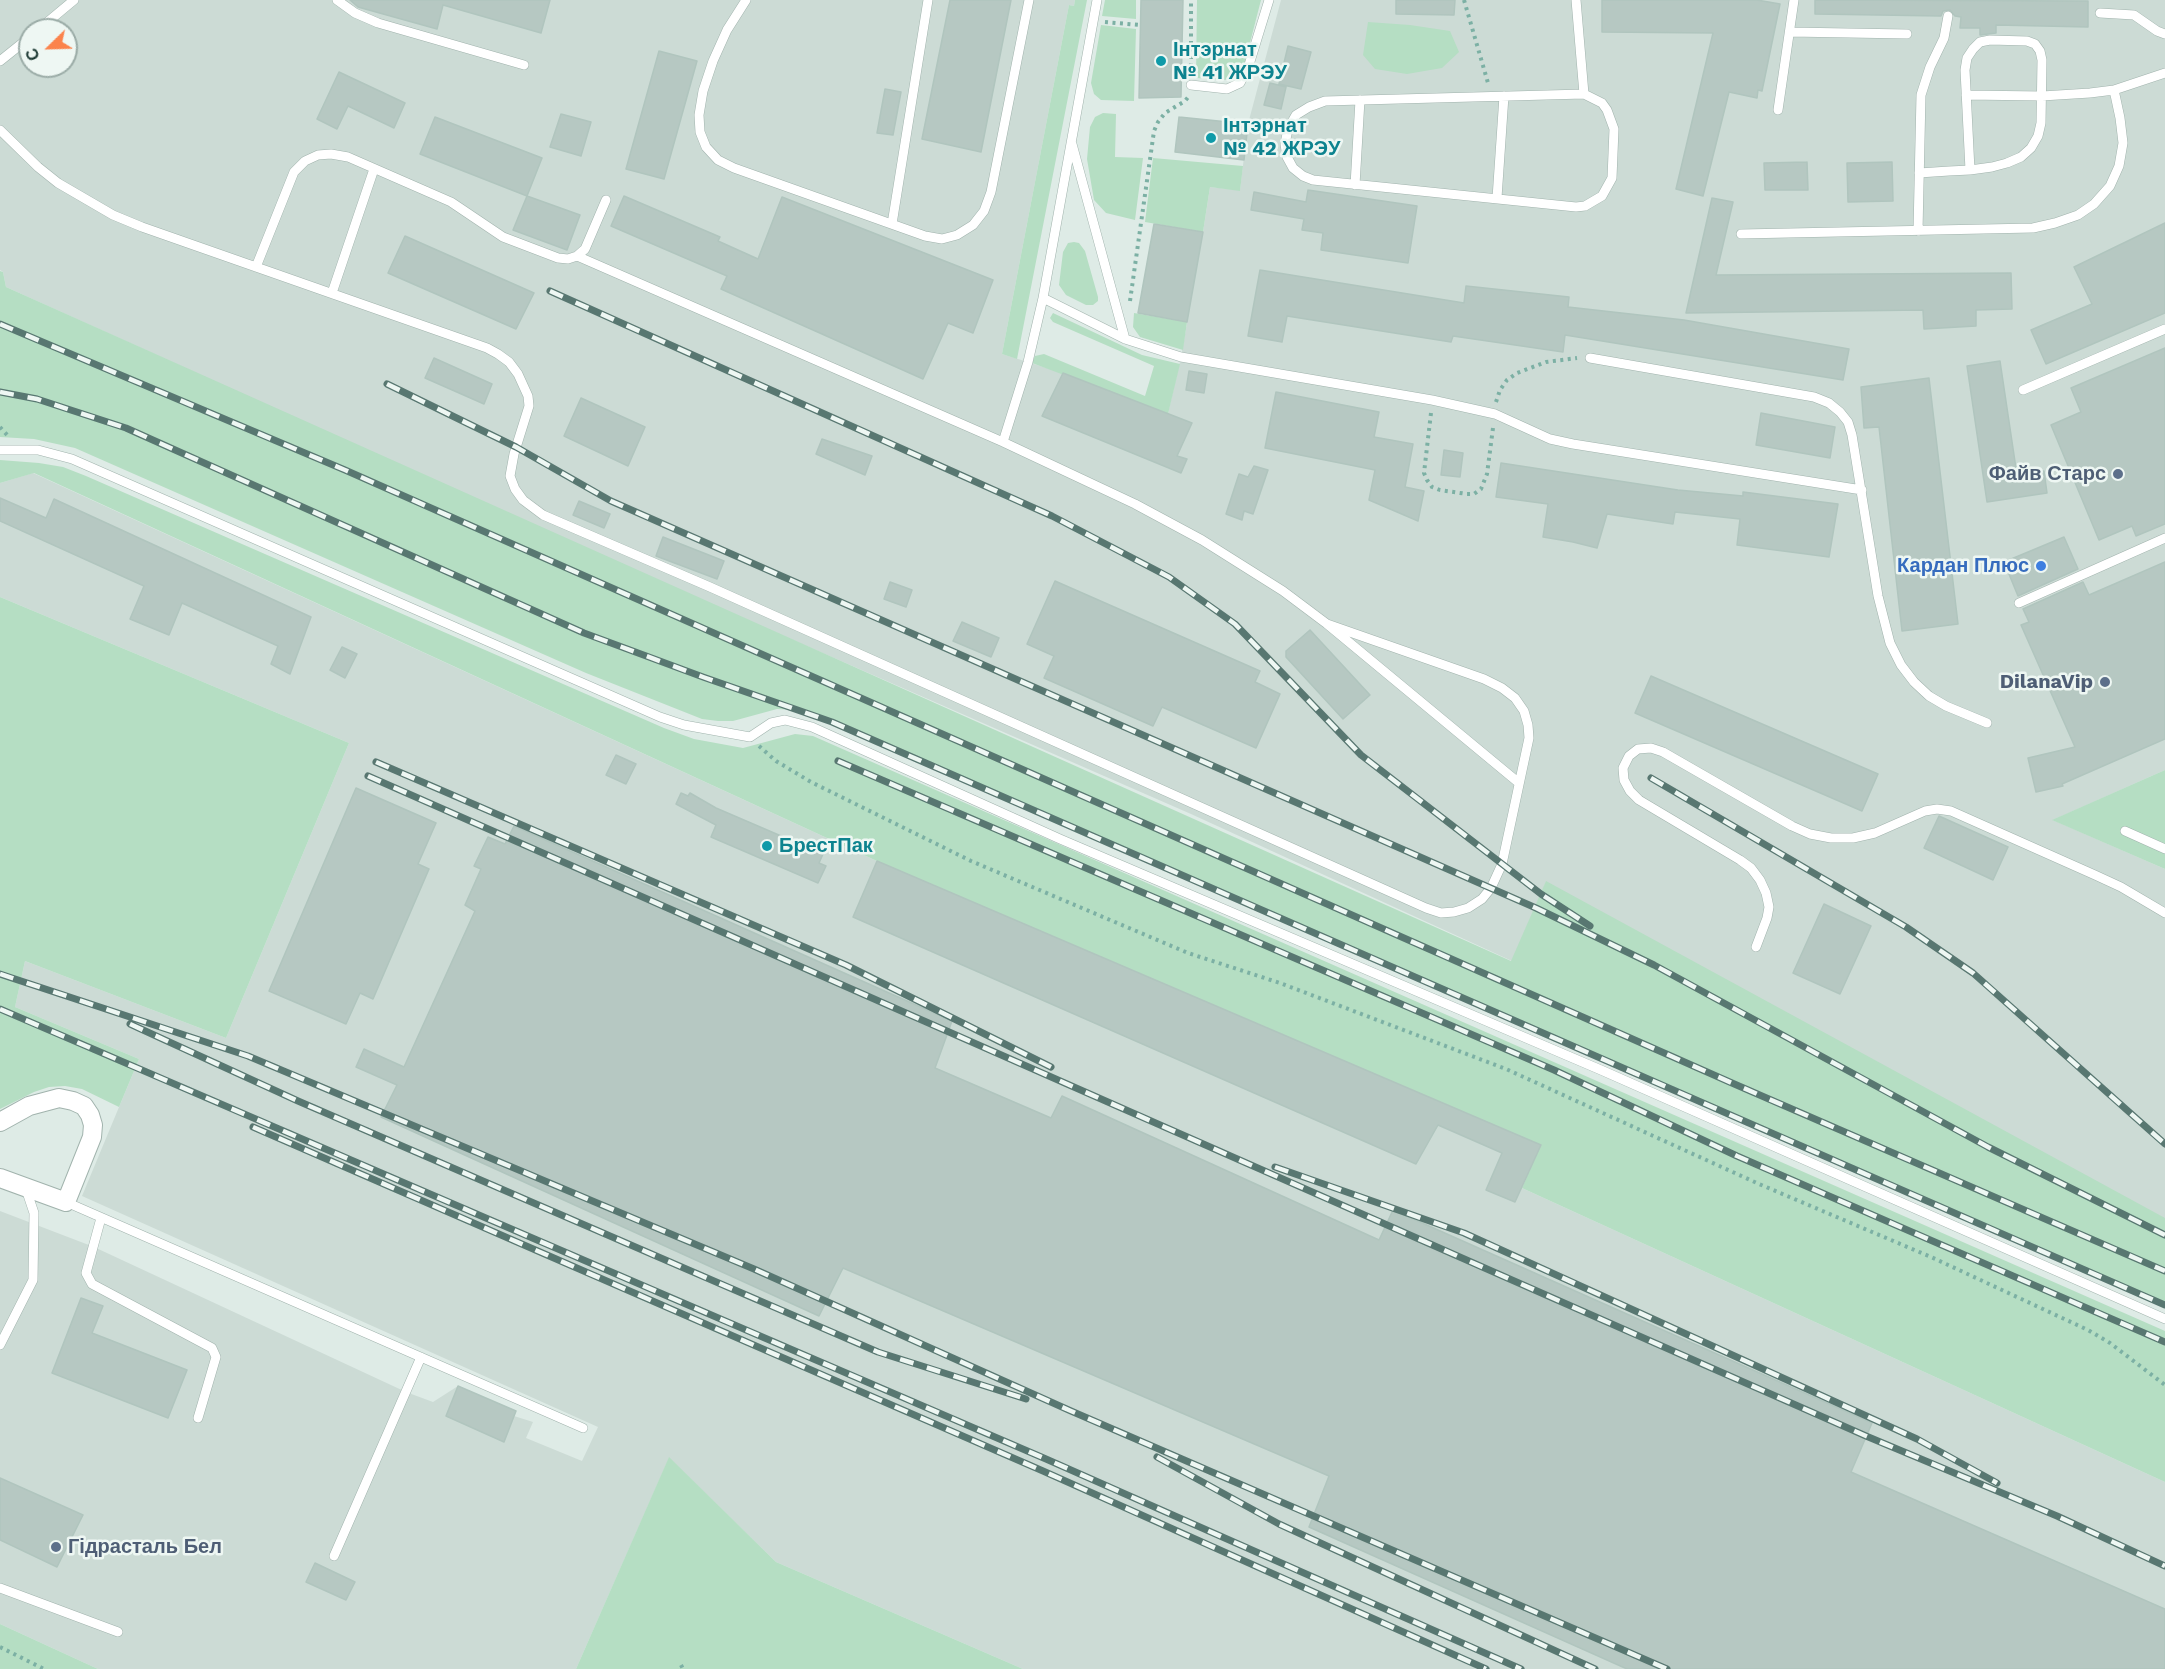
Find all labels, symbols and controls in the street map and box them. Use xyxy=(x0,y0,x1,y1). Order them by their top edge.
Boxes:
north arrow xyxy=(18,18,78,78)
place label: Інтэрнат № 41 ЖРЭУ xyxy=(1173,38,1287,85)
text: С xyxy=(22,45,44,63)
marker: Інтэрнат № 41 ЖРЭУ xyxy=(1154,54,1168,68)
place label: Інтэрнат № 42 ЖРЭУ xyxy=(1223,114,1340,161)
marker: Інтэрнат № 42 ЖРЭУ xyxy=(1204,131,1218,145)
place label: Файв Старс xyxy=(1989,462,2106,486)
marker: Файв Старс xyxy=(2111,467,2125,481)
place label: Кардан Плюс xyxy=(1897,554,2029,578)
marker: Кардан Плюс xyxy=(2034,559,2048,573)
place label: DilanaVip xyxy=(2000,670,2093,694)
marker: DilanaVip xyxy=(2098,675,2112,689)
place label: БрестПак xyxy=(779,834,873,858)
marker: БрестПак xyxy=(760,839,774,853)
place label: Гідрасталь Бел xyxy=(68,1535,222,1559)
marker: Гідрасталь Бел xyxy=(49,1540,63,1554)

